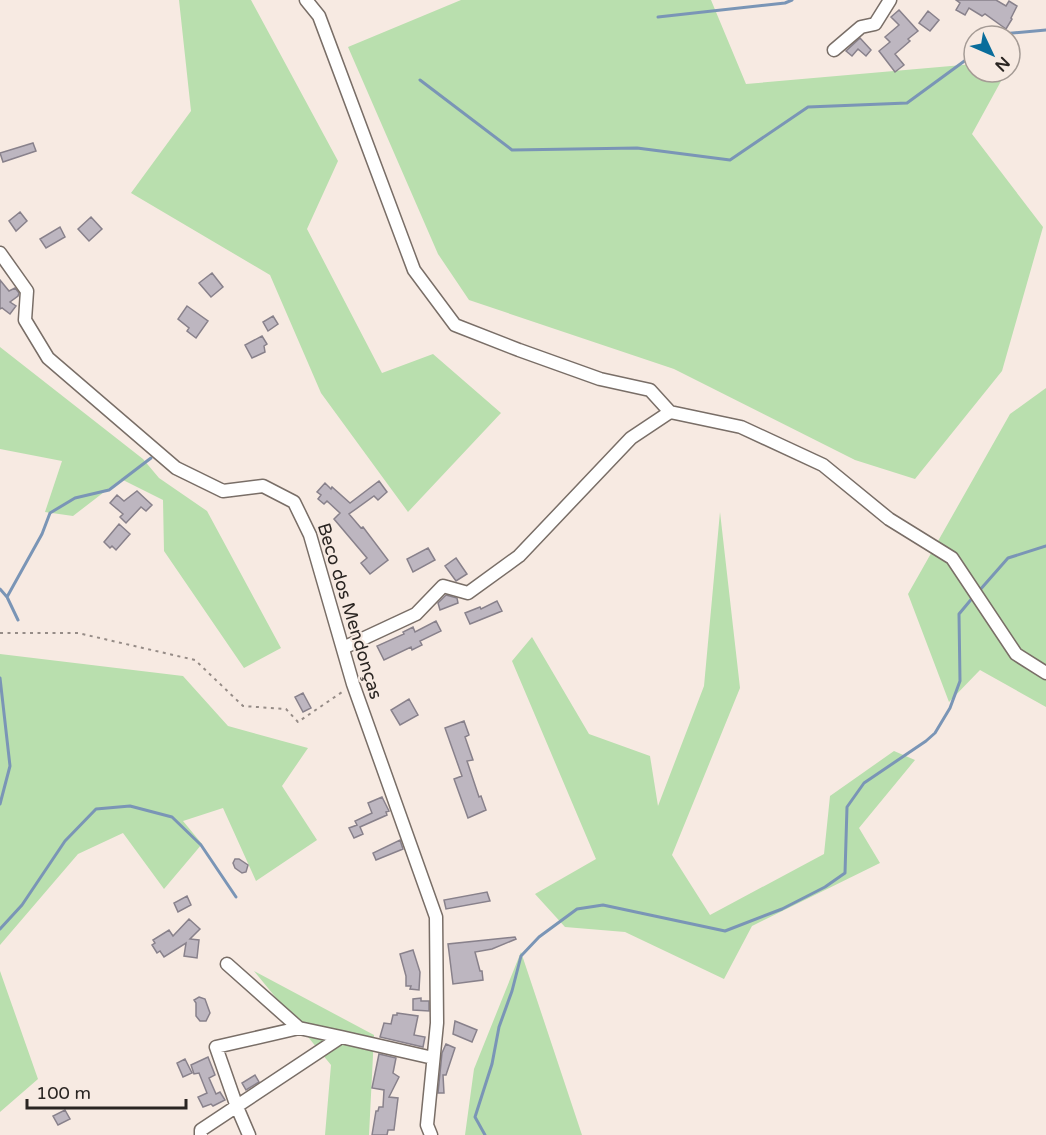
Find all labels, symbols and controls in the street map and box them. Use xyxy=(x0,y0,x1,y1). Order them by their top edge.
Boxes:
north arrow xyxy=(962,24,1022,84)
text: N xyxy=(990,52,1014,75)
street label: Beco dos Mendonças xyxy=(313,520,387,702)
scale bar xyxy=(27,1072,186,1110)
text: 100 m xyxy=(36,1082,91,1104)

